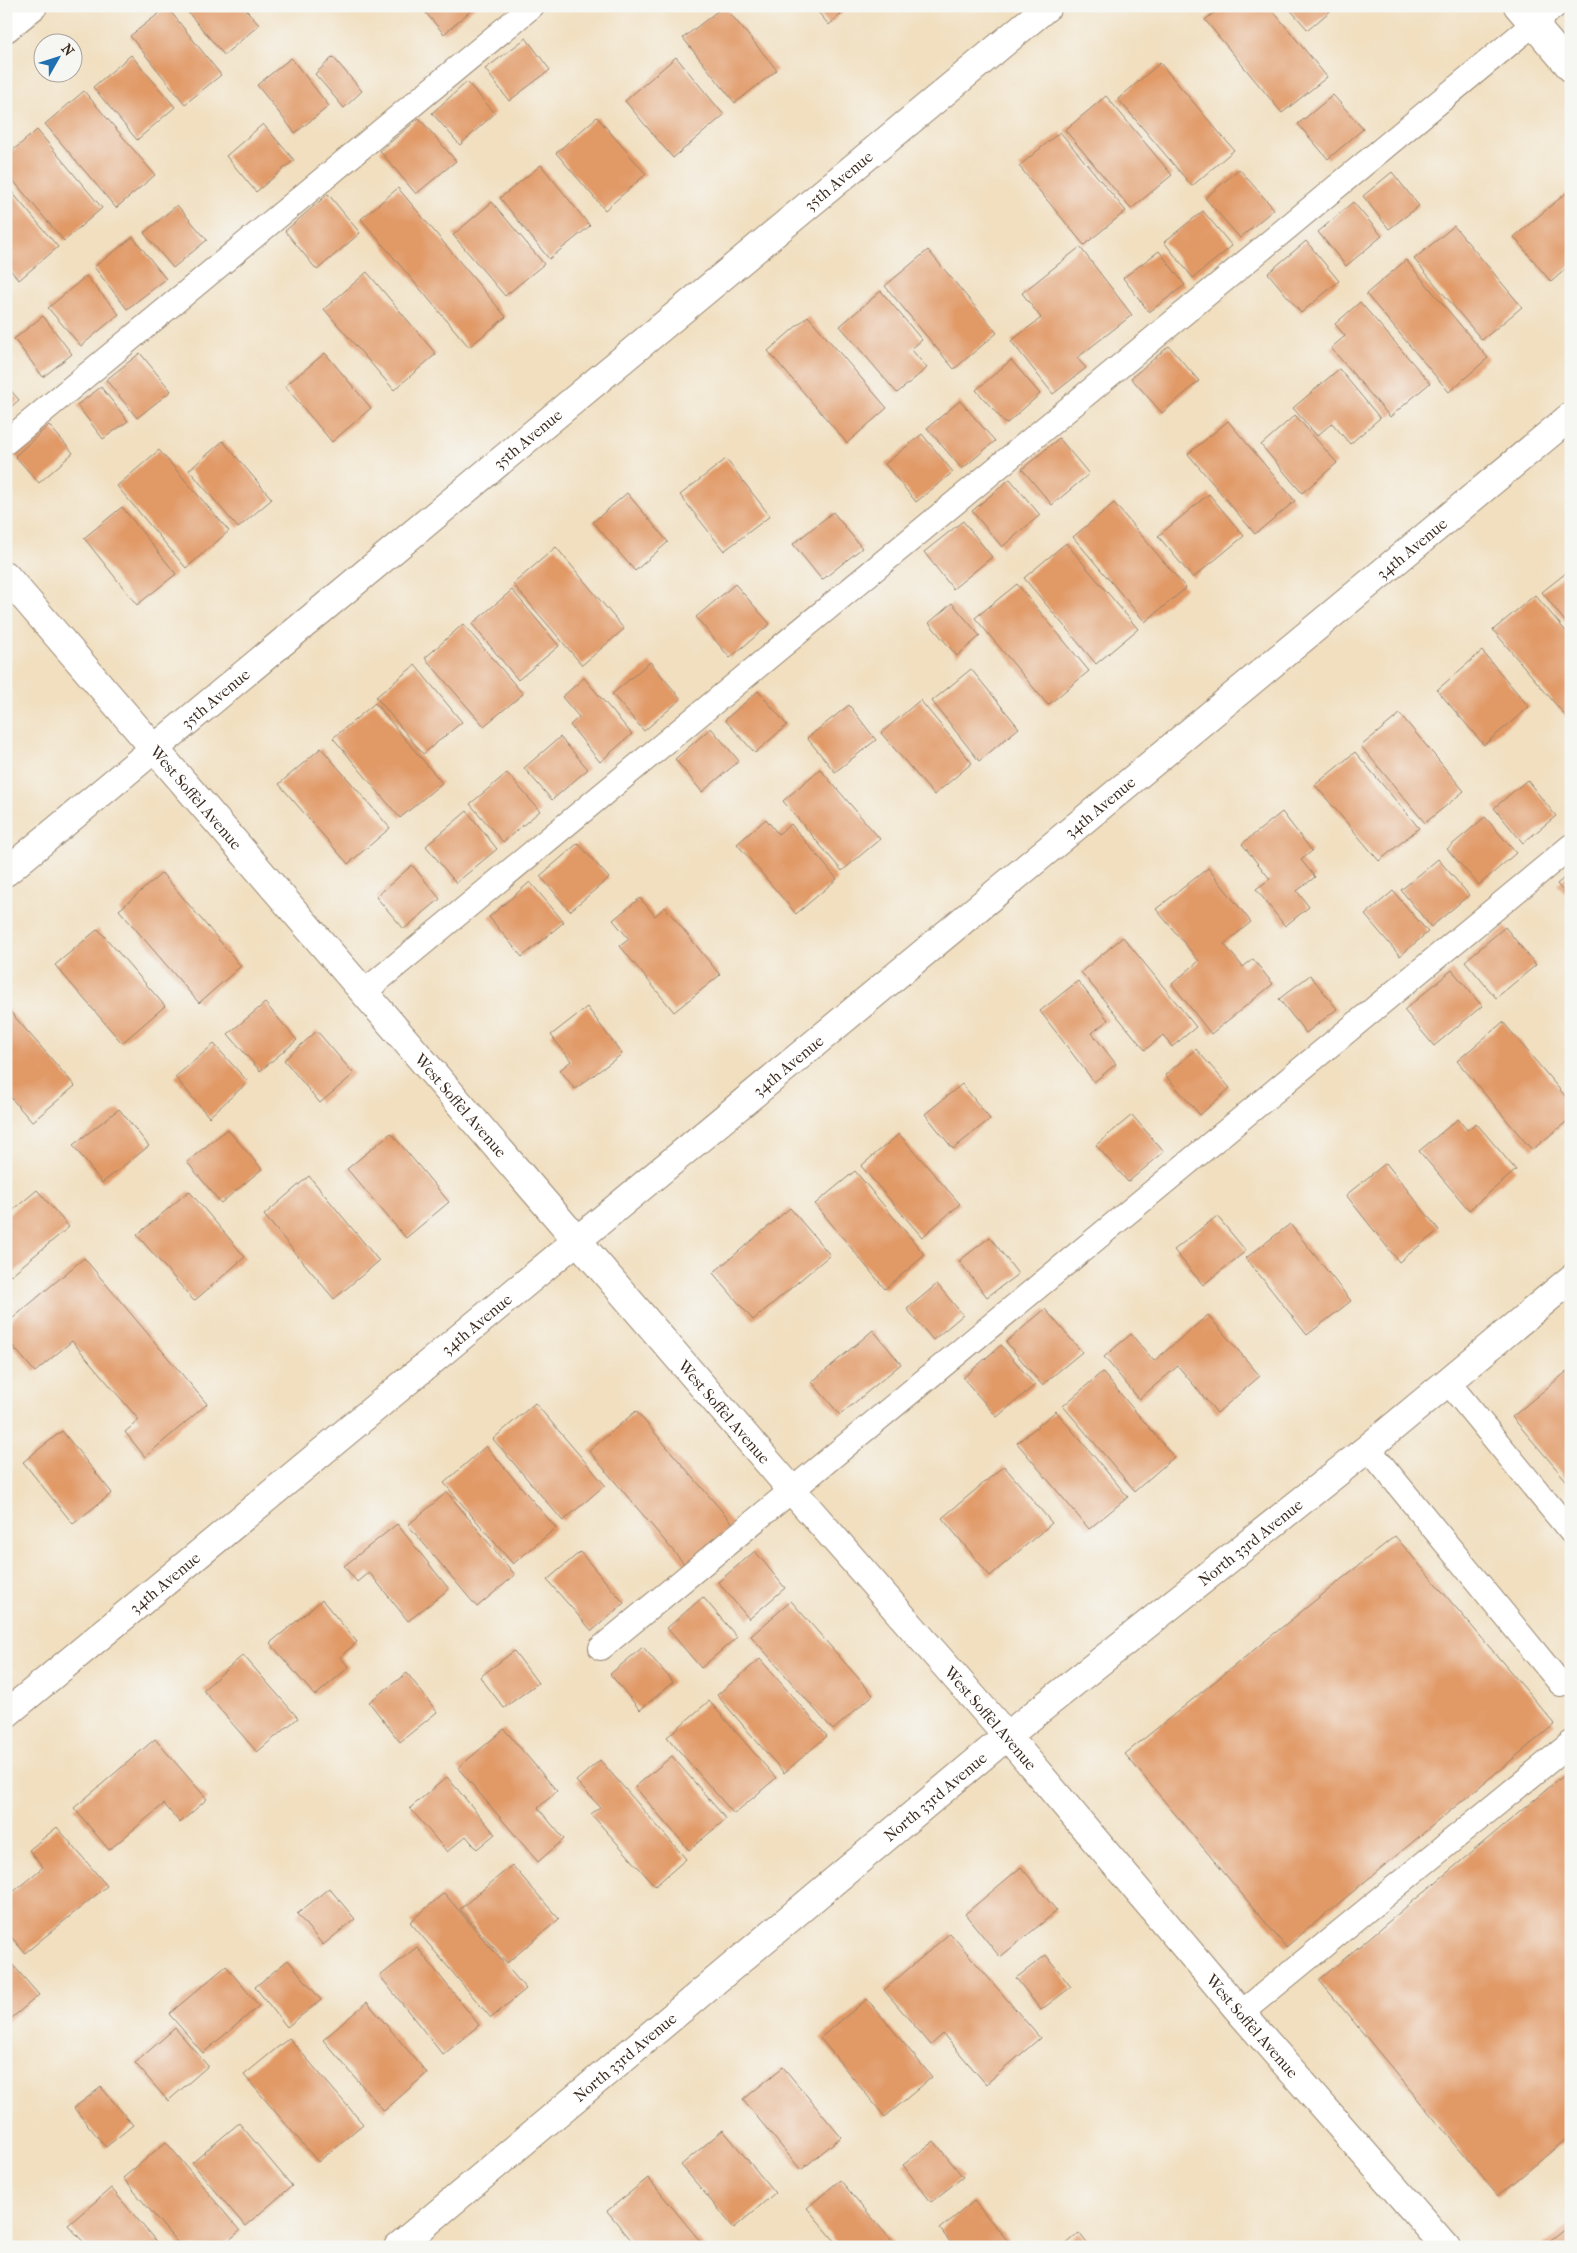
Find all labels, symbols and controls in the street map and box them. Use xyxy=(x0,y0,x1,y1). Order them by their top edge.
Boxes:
north arrow xyxy=(32,32,82,82)
text: N xyxy=(58,41,78,60)
street label: 35th Avenue xyxy=(800,146,876,214)
street label: 35th Avenue xyxy=(489,405,566,473)
street label: 34th Avenue xyxy=(1372,514,1451,583)
street label: 35th Avenue xyxy=(177,664,253,732)
street label: West Soffel Avenue xyxy=(146,741,246,853)
street label: 34th Avenue xyxy=(1061,772,1139,842)
street label: 34th Avenue xyxy=(749,1031,827,1100)
street label: West Soffel Avenue xyxy=(411,1049,511,1161)
street label: 34th Avenue xyxy=(437,1289,515,1359)
street label: West Soffel Avenue xyxy=(674,1355,774,1467)
street label: North 33rd Avenue xyxy=(1194,1495,1306,1590)
street label: 34th Avenue xyxy=(125,1548,204,1617)
street label: West Soffel Avenue xyxy=(940,1662,1041,1774)
street label: North 33rd Avenue xyxy=(880,1748,990,1845)
street label: West Soffel Avenue xyxy=(1202,1969,1303,2081)
street label: North 33rd Avenue xyxy=(569,2008,680,2105)

